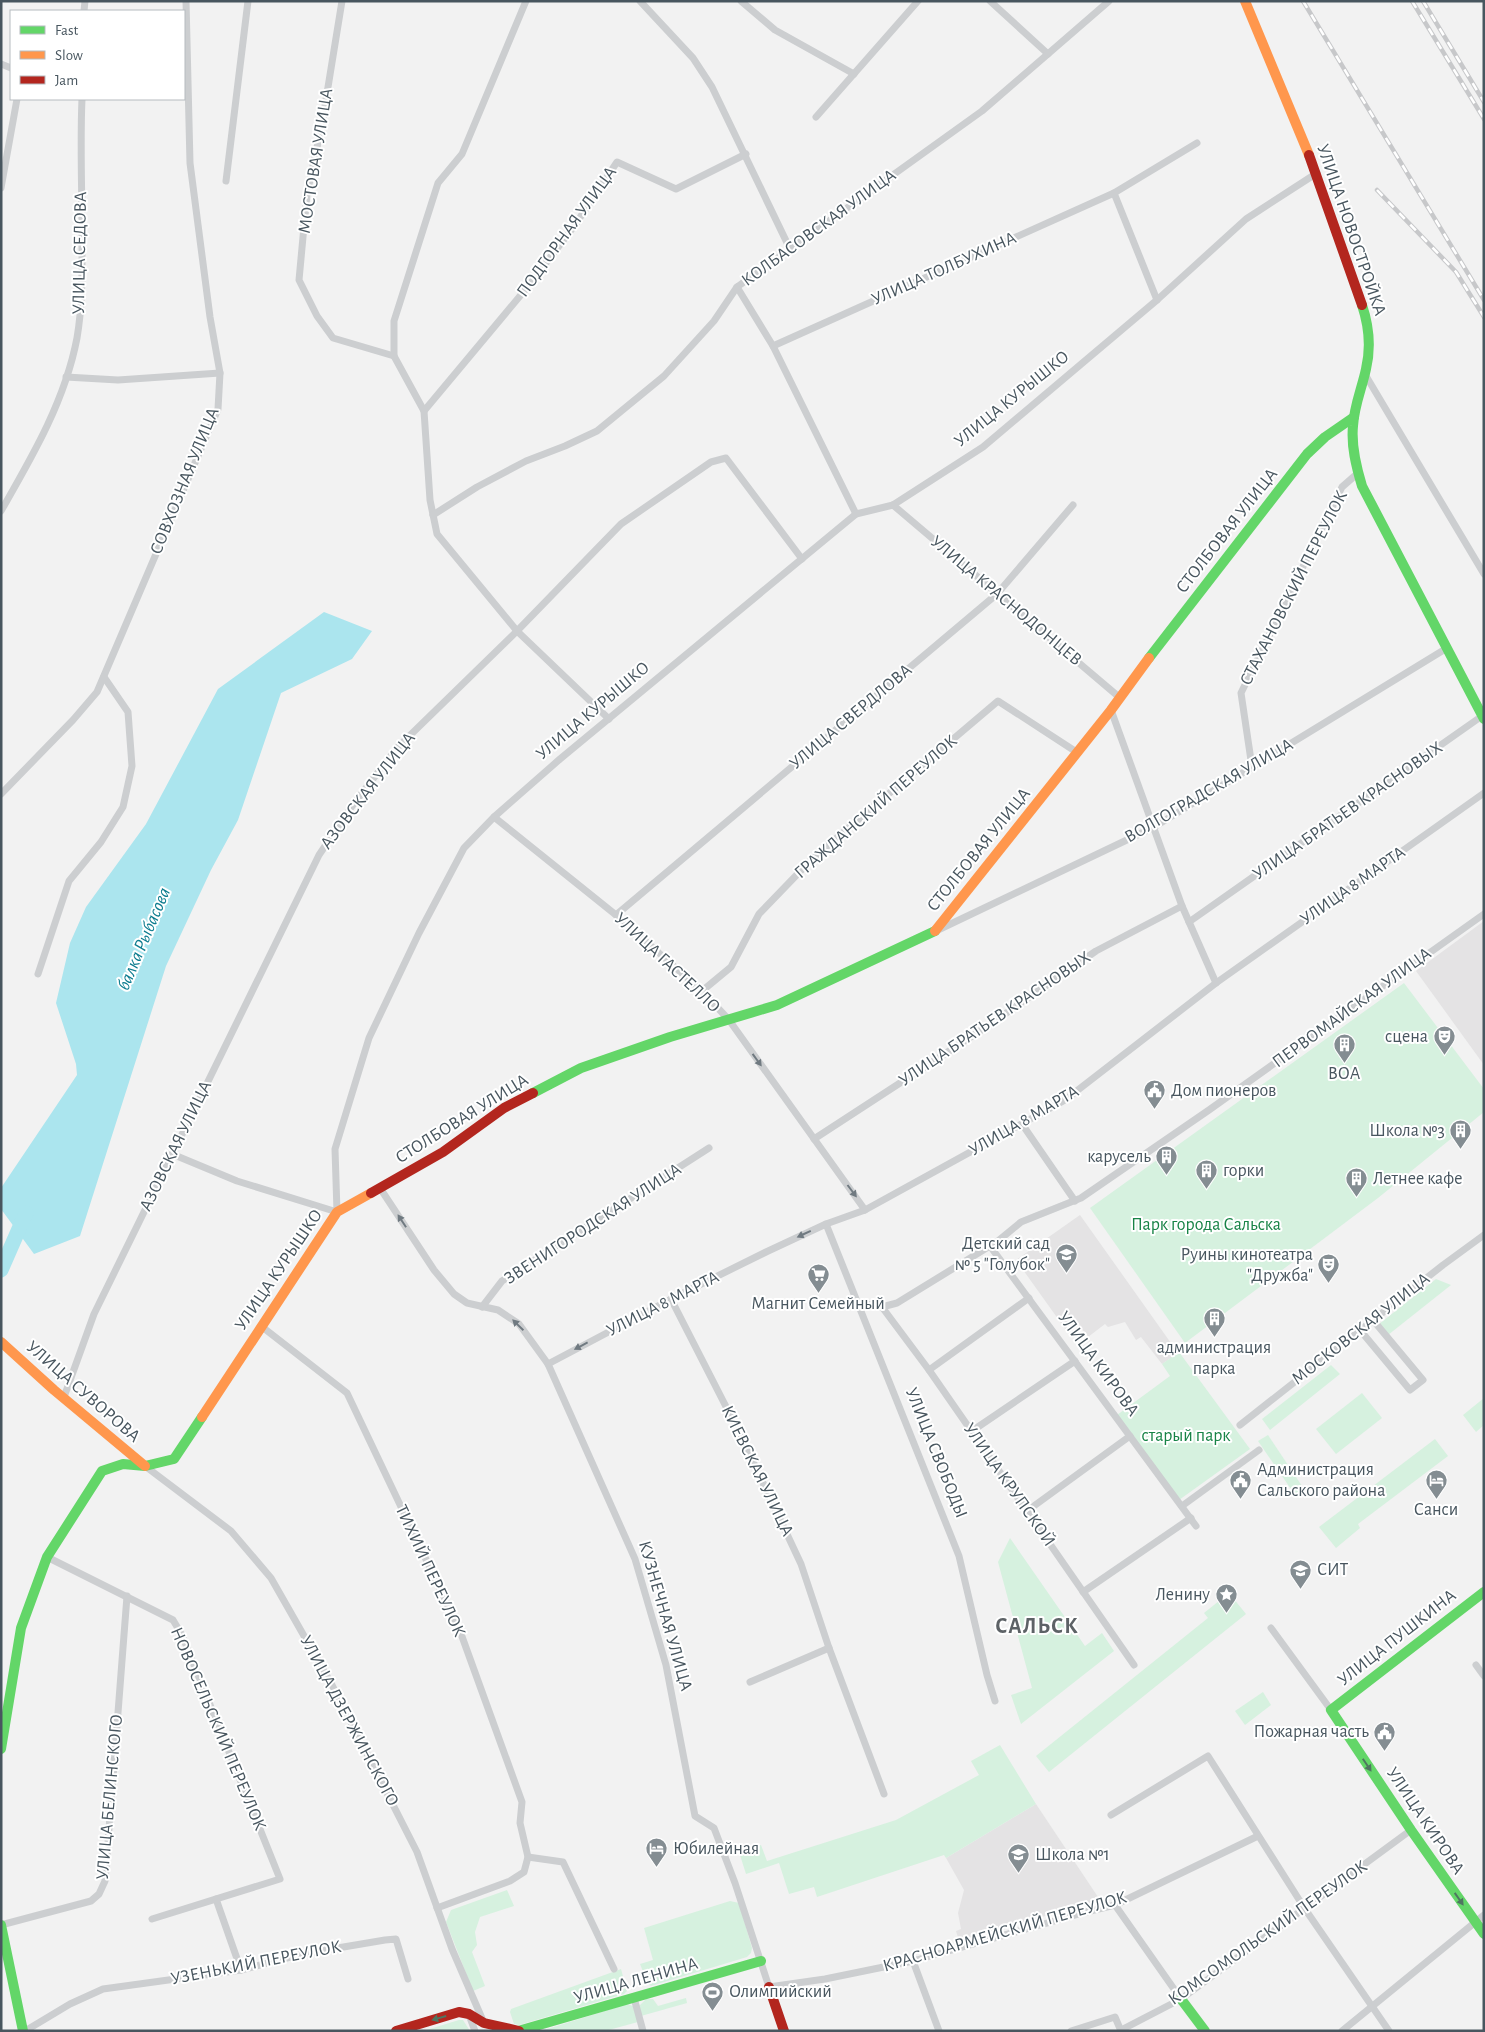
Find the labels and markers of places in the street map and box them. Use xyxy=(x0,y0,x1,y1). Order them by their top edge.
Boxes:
theatre icon: сцена xyxy=(1432,1025,1456,1056)
place label: сцена xyxy=(1385,1028,1428,1046)
building icon: ВОА xyxy=(1332,1032,1356,1063)
place label: ВОА xyxy=(1328,1065,1361,1083)
public building icon: Дом пионеров xyxy=(1143,1079,1167,1110)
place label: Дом пионеров xyxy=(1171,1082,1276,1100)
building icon: Школа №3 xyxy=(1449,1119,1473,1150)
place label: Школа №3 xyxy=(1369,1122,1445,1140)
building icon: карусель xyxy=(1155,1145,1179,1176)
place label: карусель xyxy=(1087,1148,1151,1166)
building icon: горки xyxy=(1195,1159,1219,1190)
place label: горки xyxy=(1223,1162,1264,1180)
building icon: Летнее кафе xyxy=(1345,1167,1369,1198)
place label: Летнее кафе xyxy=(1373,1170,1462,1188)
place label: Детский сад № 5 "Голубок" xyxy=(955,1235,1050,1274)
school or university icon: Детский сад № 5 "Голубок" xyxy=(1054,1242,1078,1273)
place label: Руины кинотеатра "Дружба" xyxy=(1181,1246,1313,1285)
theatre icon: Руины кинотеатра "Дружба" xyxy=(1317,1253,1341,1284)
supermarket icon: Магнит Семейный xyxy=(806,1262,830,1293)
place label: Магнит Семейный xyxy=(751,1295,885,1313)
building icon: администрация парка xyxy=(1202,1306,1226,1337)
place label: администрация парка xyxy=(1157,1339,1271,1378)
place label: Администрация Сальского района xyxy=(1257,1461,1385,1500)
public building icon: Администрация Сальского района xyxy=(1229,1468,1253,1499)
hotel icon: Санси xyxy=(1424,1468,1448,1499)
place label: Санси xyxy=(1414,1501,1458,1519)
school or university icon: СИТ xyxy=(1289,1558,1313,1589)
place label: СИТ xyxy=(1317,1561,1349,1579)
place icon: Ленину xyxy=(1214,1583,1238,1614)
place label: Ленину xyxy=(1155,1586,1210,1604)
public building icon: Пожарная часть xyxy=(1373,1720,1397,1751)
place label: Пожарная часть xyxy=(1254,1723,1369,1741)
hotel icon: Юбилейная xyxy=(645,1837,669,1868)
place label: Юбилейная xyxy=(673,1839,759,1858)
school or university icon: Школа №1 xyxy=(1007,1843,1031,1874)
place label: Школа №1 xyxy=(1035,1846,1110,1864)
sports icon: Олимпийский xyxy=(701,1980,725,2011)
place label: Олимпийский xyxy=(729,1983,832,2001)

